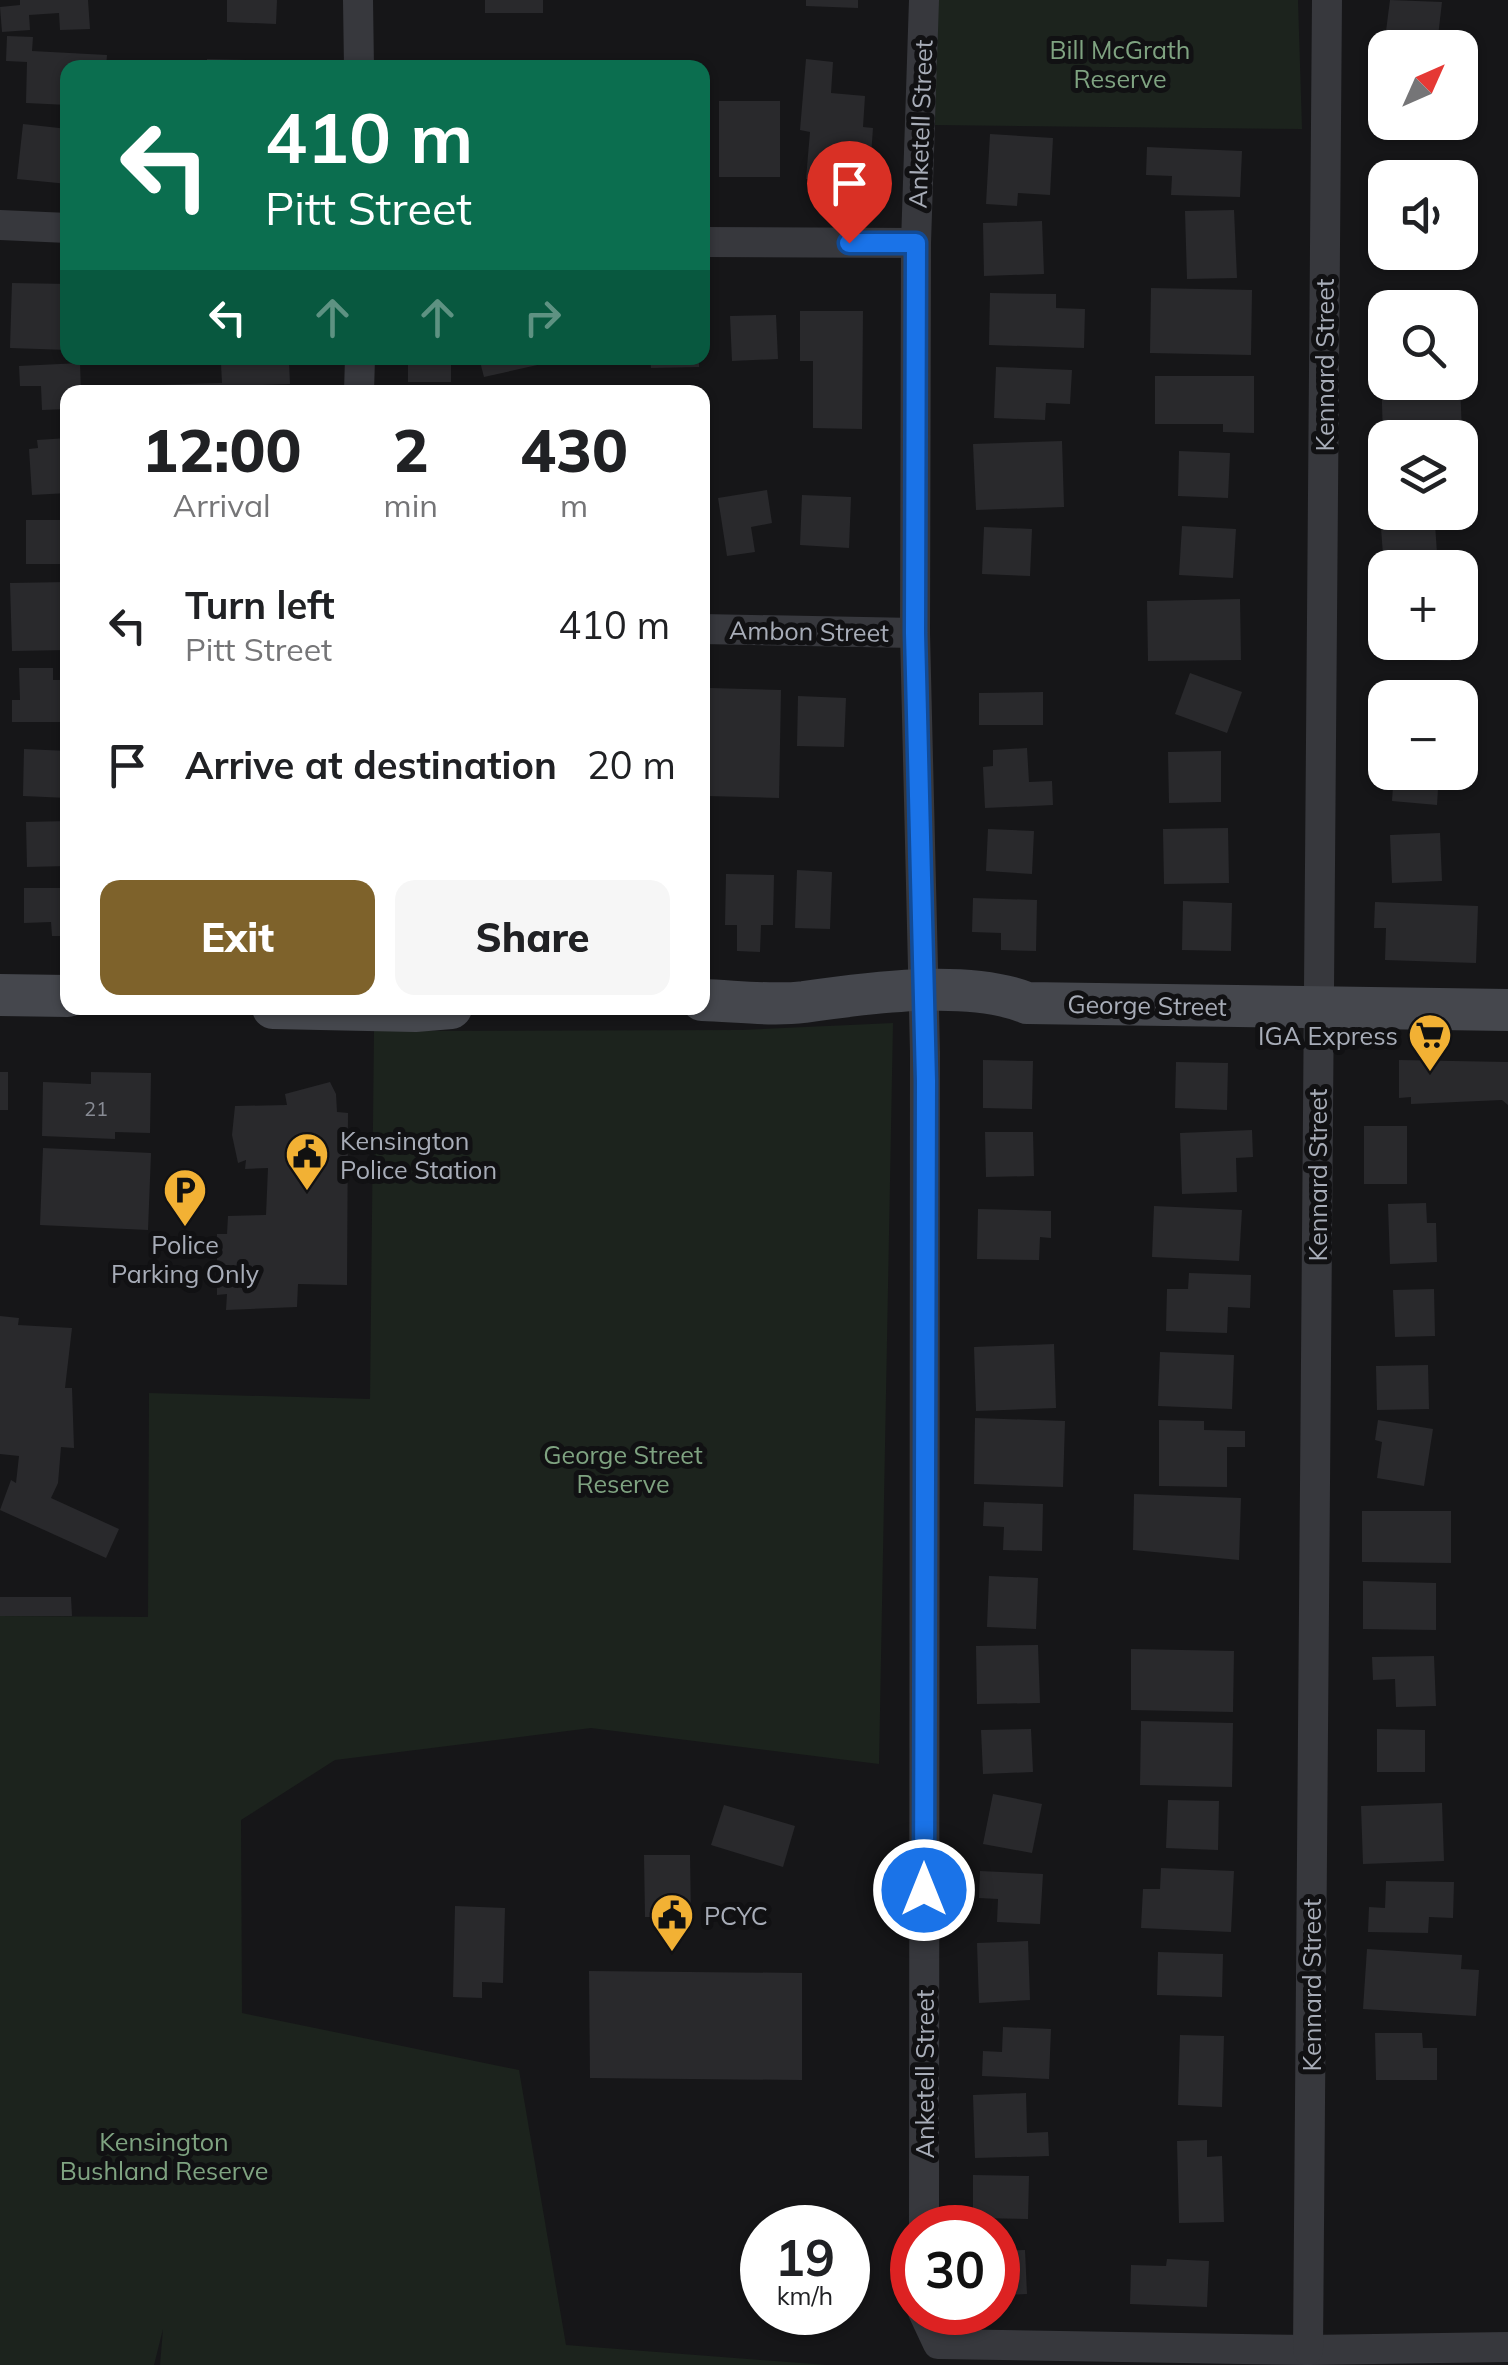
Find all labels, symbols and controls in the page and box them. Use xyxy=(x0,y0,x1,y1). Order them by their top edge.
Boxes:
north arrow xyxy=(1368,30,1478,140)
map controls xyxy=(1368,30,1478,790)
park label: Bill McGrath Reserve xyxy=(1050,34,1190,94)
street label: Anketell Street xyxy=(902,39,938,209)
text: 410 m xyxy=(265,93,473,181)
icon: left xyxy=(100,100,230,230)
pin xyxy=(807,141,892,244)
icon: arrive xyxy=(822,156,877,211)
button: sound xyxy=(1368,160,1478,270)
text: Pitt Street xyxy=(265,180,472,236)
street label: Kennard Street xyxy=(1309,278,1340,452)
icon: left xyxy=(200,290,255,345)
icon: ahead xyxy=(305,290,360,345)
icon: ahead xyxy=(410,290,465,345)
icon: right xyxy=(515,290,570,345)
button: search xyxy=(1368,290,1478,400)
text: 12:00 xyxy=(142,412,302,487)
text: 2 xyxy=(393,412,429,487)
text: 430 xyxy=(520,412,628,487)
button: layers xyxy=(1368,420,1478,530)
text: Arrival xyxy=(173,485,271,525)
text: min xyxy=(384,485,438,525)
text: m xyxy=(560,485,588,525)
button: + xyxy=(1368,550,1478,660)
text: Turn left xyxy=(185,581,335,629)
icon: left xyxy=(100,598,155,653)
text: 410 m xyxy=(558,601,670,649)
street label: Ambon Street xyxy=(729,614,889,648)
text: Pitt Street xyxy=(185,629,332,669)
button: − xyxy=(1368,680,1478,790)
icon: arrive xyxy=(100,738,155,793)
text: Arrive at destination xyxy=(185,741,557,789)
text: 20 m xyxy=(587,741,676,789)
button: Exit xyxy=(100,880,375,995)
button: Share xyxy=(395,880,670,995)
street label: George Street xyxy=(1067,988,1227,1022)
supermarket icon: IGA Express xyxy=(1407,1012,1453,1073)
place label: IGA Express xyxy=(1258,1020,1398,1051)
street label: Kennard Street xyxy=(1302,1088,1333,1262)
house number: 21 xyxy=(84,1096,108,1121)
place label: Kensington Police Station xyxy=(340,1125,497,1185)
public building icon: Kensington Police Station xyxy=(284,1131,330,1192)
parking icon: Police Parking Only xyxy=(162,1167,208,1228)
place label: Police Parking Only xyxy=(111,1229,259,1289)
park label: George Street Reserve xyxy=(543,1439,703,1499)
position arrow xyxy=(872,1838,976,1942)
public building icon: PCYC xyxy=(649,1892,695,1953)
street label: Kennard Street xyxy=(1296,1898,1327,2072)
place label: PCYC xyxy=(704,1900,768,1931)
street label: Anketell Street xyxy=(909,1989,940,2158)
park label: Kensington Bushland Reserve xyxy=(60,2126,268,2186)
speed limit sign: 30 xyxy=(890,2205,1020,2335)
text: 19 xyxy=(775,2226,835,2289)
text: km/h xyxy=(777,2280,833,2311)

